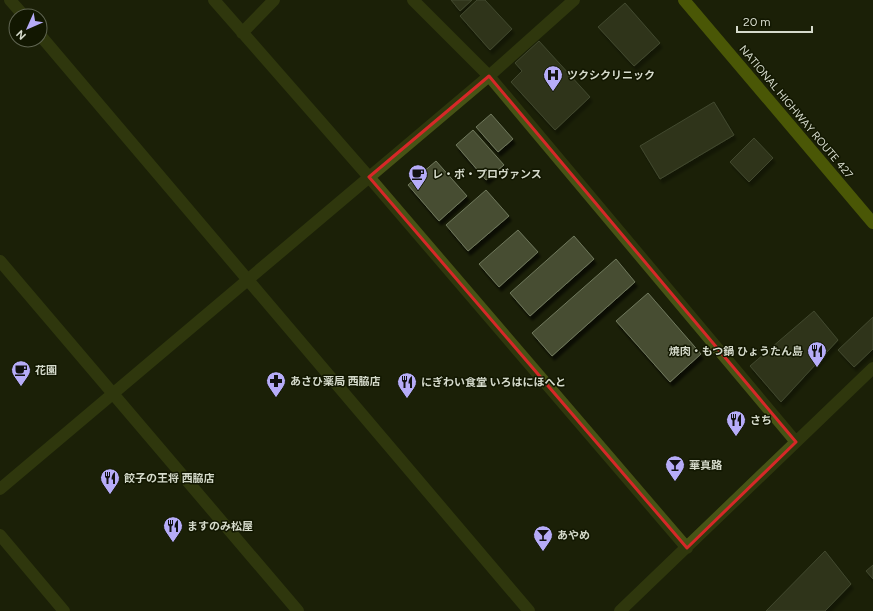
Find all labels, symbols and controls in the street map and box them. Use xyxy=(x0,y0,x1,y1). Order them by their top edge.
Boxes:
north arrow xyxy=(8,8,48,48)
scale bar xyxy=(737,8,812,34)
text: 20 m xyxy=(743,15,771,29)
text: N xyxy=(14,27,29,42)
street label: NATIONAL HIGHWAY ROUTE 427 xyxy=(736,43,856,181)
hospital icon: ツクシクリニック xyxy=(542,64,564,92)
place label: ツクシクリニック xyxy=(567,69,655,82)
cafe icon: レ・ボ・プロヴァンス xyxy=(407,163,429,191)
place label: レ・ボ・プロヴァンス xyxy=(432,168,542,181)
restaurant icon: 焼肉・もつ鍋 ひょうたん島 xyxy=(806,340,828,368)
place label: 焼肉・もつ鍋 ひょうたん島 xyxy=(669,345,803,358)
cafe icon: 花園 xyxy=(10,359,32,387)
place label: 花園 xyxy=(35,364,57,377)
pharmacy icon: あさひ薬局 西脇店 xyxy=(265,370,287,398)
restaurant icon: にぎわい食堂 いろはにほへと xyxy=(396,371,418,399)
place label: あさひ薬局 西脇店 xyxy=(290,375,381,388)
place label: にぎわい食堂 いろはにほへと xyxy=(421,376,566,389)
restaurant icon: さち xyxy=(725,409,747,437)
place label: さち xyxy=(750,414,772,427)
bar icon: 華真路 xyxy=(664,454,686,482)
place label: 華真路 xyxy=(689,459,723,472)
restaurant icon: 餃子の王将 西脇店 xyxy=(99,467,121,495)
place label: 餃子の王将 西脇店 xyxy=(124,472,215,485)
restaurant icon: ますのみ松屋 xyxy=(162,515,184,543)
place label: ますのみ松屋 xyxy=(187,520,253,533)
bar icon: あやめ xyxy=(532,524,554,552)
place label: あやめ xyxy=(557,529,590,542)

